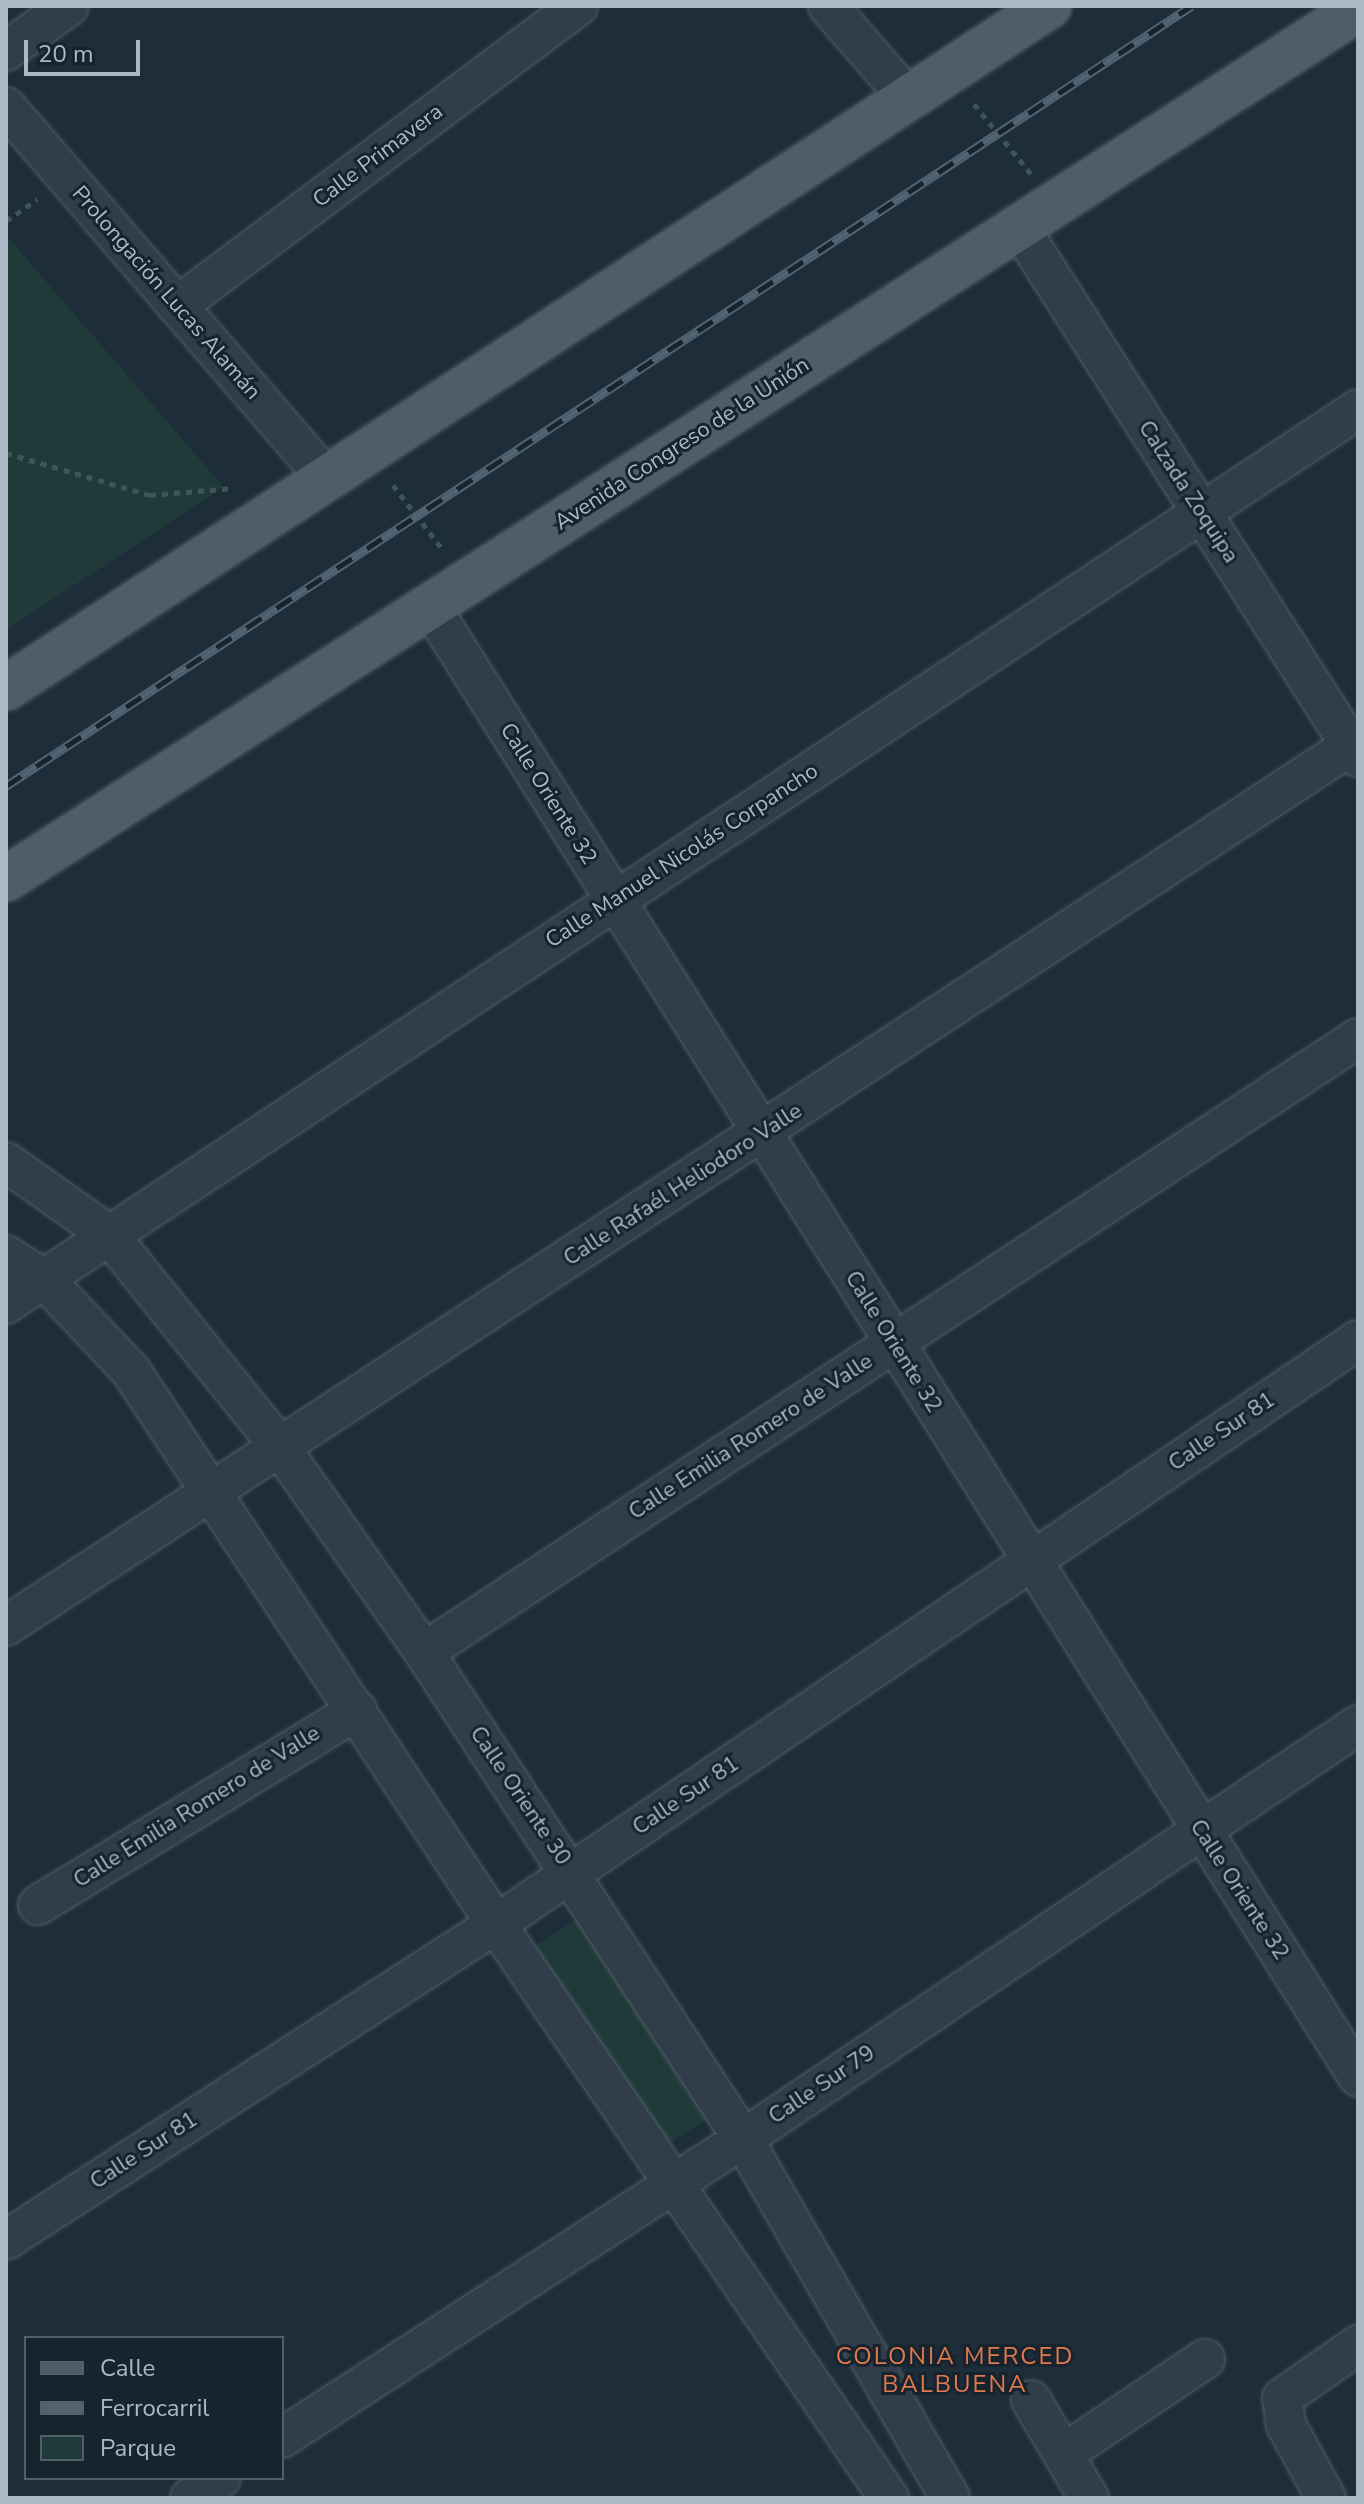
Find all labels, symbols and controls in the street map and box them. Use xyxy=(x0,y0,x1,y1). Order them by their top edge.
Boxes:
scale bar xyxy=(28,24,144,74)
text: 20 m xyxy=(38,38,94,70)
street label: Calle Primavera xyxy=(308,99,448,213)
street label: Prolongación Lucas Alamán xyxy=(66,181,266,405)
street label: Avenida Congreso de la Unión xyxy=(550,352,814,536)
street label: Calzada Zoquipa xyxy=(1132,416,1244,568)
street label: Calle Oriente 32 xyxy=(494,718,602,870)
street label: Calle Manuel Nicolás Corpancho xyxy=(541,758,823,954)
street label: Calle Rafaél Heliodoro Valle xyxy=(559,1098,807,1272)
street label: Calle Oriente 32 xyxy=(839,1266,947,1418)
street label: Calle Emilia Romero de Valle xyxy=(624,1348,878,1526)
street label: Calle Sur 81 xyxy=(1164,1387,1280,1477)
street label: Calle Emilia Romero de Valle xyxy=(69,1720,325,1894)
street label: Calle Oriente 30 xyxy=(464,1722,576,1870)
street label: Calle Sur 81 xyxy=(628,1751,744,1841)
street label: Calle Oriente 32 xyxy=(1184,1815,1294,1965)
street label: Calle Sur 79 xyxy=(764,2040,880,2130)
street label: Calle Sur 81 xyxy=(86,2107,202,2195)
legend xyxy=(24,2336,284,2480)
district label: COLONIA MERCED BALBUENA xyxy=(836,2343,1074,2399)
text: Calle xyxy=(100,2352,155,2384)
text: Ferrocarril xyxy=(100,2392,209,2424)
text: Parque xyxy=(100,2432,176,2464)

